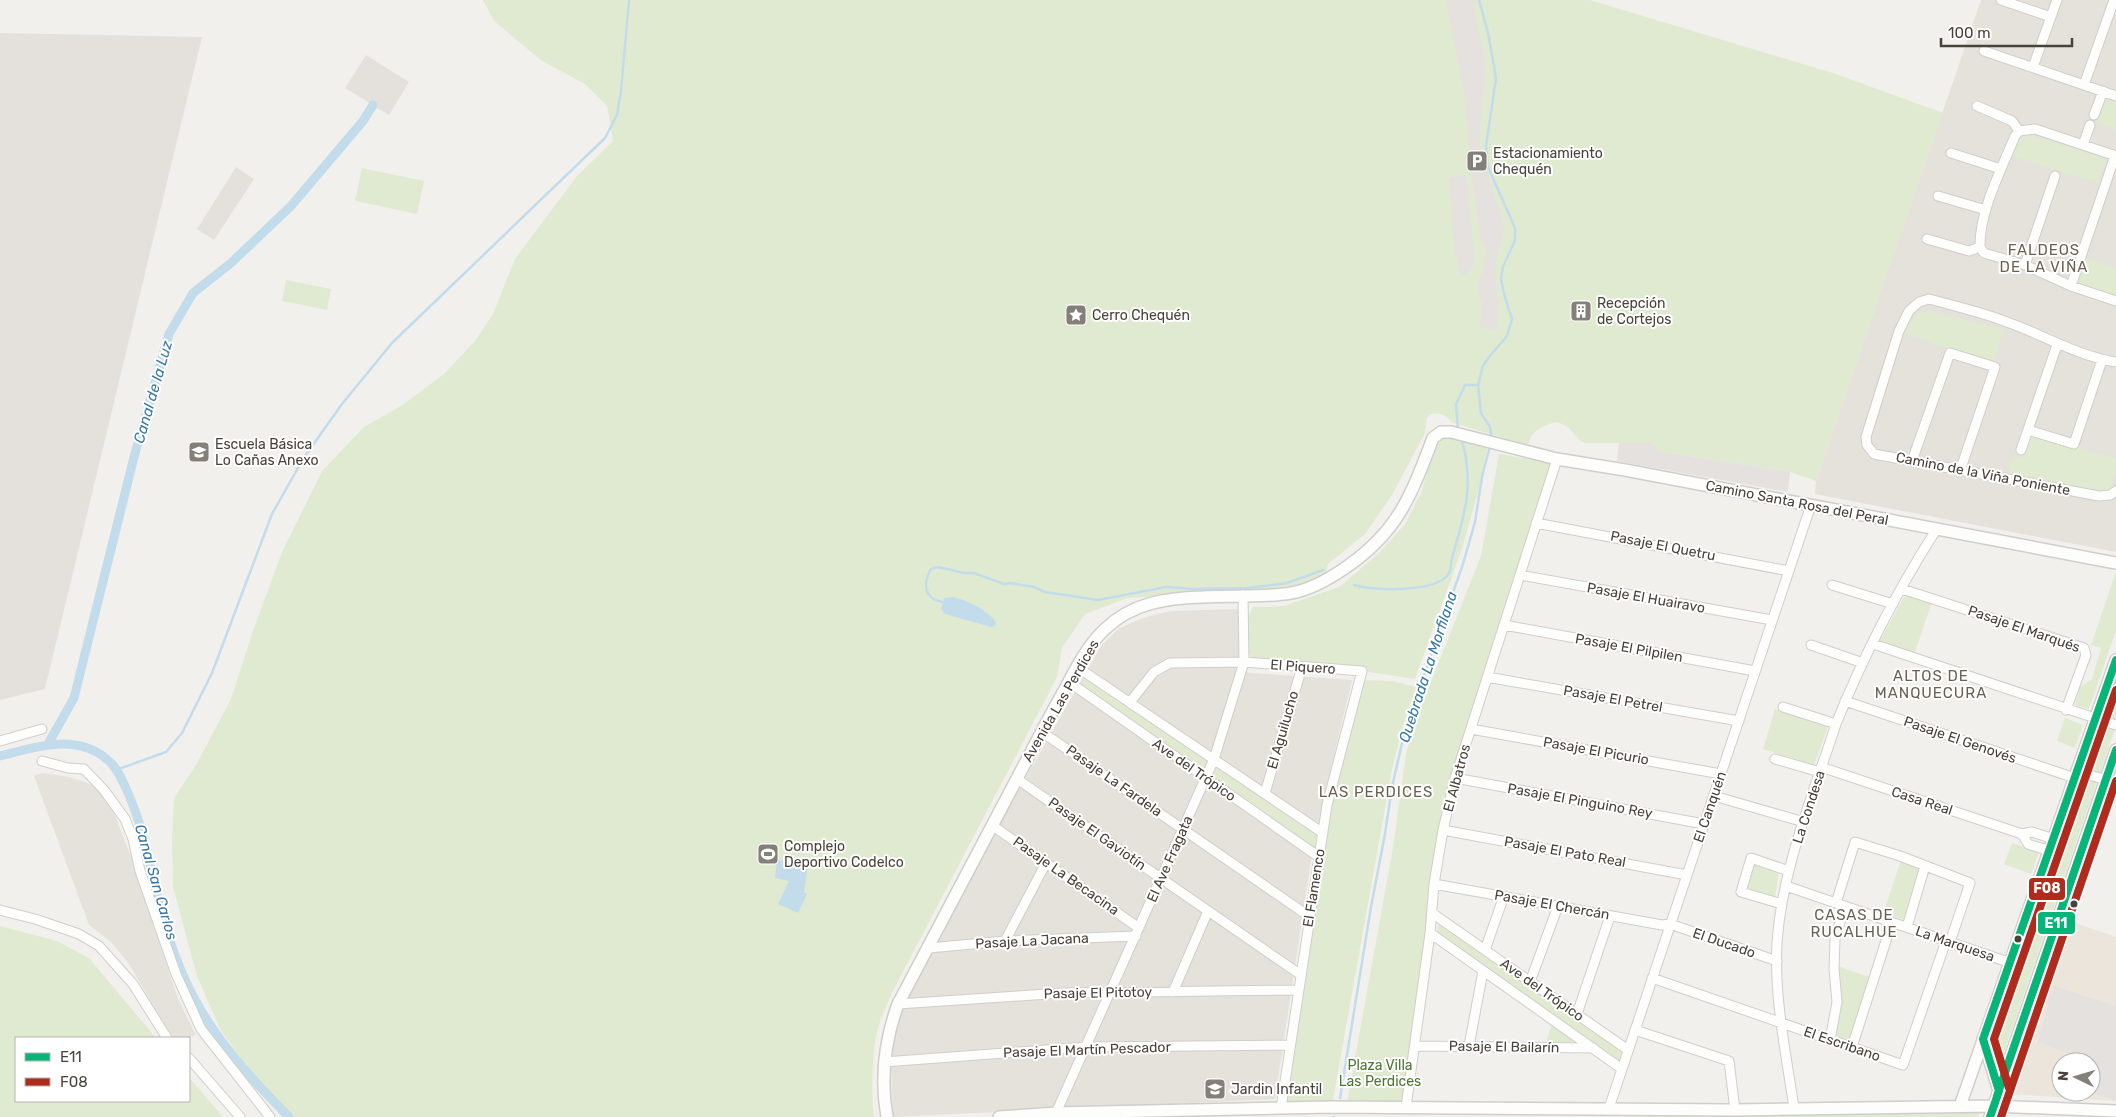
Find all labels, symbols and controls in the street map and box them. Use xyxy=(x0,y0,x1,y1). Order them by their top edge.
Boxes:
scale bar xyxy=(1941,15,2072,47)
text: 100 m xyxy=(1948,24,1990,42)
place label: Estacionamiento Chequén xyxy=(1493,145,1603,178)
parking icon: Estacionamiento Chequén xyxy=(1465,149,1489,173)
district label: FALDEOS DE LA VIÑA xyxy=(2000,241,2088,276)
place label: Recepción de Cortejos xyxy=(1597,295,1671,328)
building icon: Recepción de Cortejos xyxy=(1569,299,1593,323)
place icon: Cerro Chequén xyxy=(1064,303,1088,327)
place label: Cerro Chequén xyxy=(1092,307,1190,324)
water label: Canal de la Luz xyxy=(130,338,176,445)
place label: Escuela Básica Lo Cañas Anexo xyxy=(215,436,319,469)
school or university icon: Escuela Básica Lo Cañas Anexo xyxy=(187,440,211,464)
street label: Camino de la Viña Poniente xyxy=(1894,449,2072,499)
street label: Camino Santa Rosa del Peral xyxy=(1704,477,1890,529)
street label: Pasaje El Quetru xyxy=(1609,527,1717,565)
street label: Pasaje El Huairavo xyxy=(1586,579,1706,617)
water label: Quebrada La Morfilana xyxy=(1395,589,1461,745)
street label: Pasaje El Marqués xyxy=(1966,602,2082,656)
street label: Pasaje El Pilpilen xyxy=(1574,630,1684,666)
street label: Avenida Las Perdices xyxy=(1019,637,1103,765)
street label: El Piquero xyxy=(1270,656,1336,678)
district label: ALTOS DE MANQUECURA xyxy=(1875,667,1987,702)
street label: Pasaje El Petrel xyxy=(1562,682,1664,716)
street label: El Aguilucho xyxy=(1264,689,1302,771)
street label: Pasaje El Genovés xyxy=(1902,713,2018,767)
street label: Pasaje El Picurio xyxy=(1542,733,1650,769)
street label: Ave del Trópico xyxy=(1149,735,1239,805)
street label: Pasaje La Fardela xyxy=(1063,742,1165,820)
street label: El Albatros xyxy=(1440,742,1474,814)
street label: La Condesa xyxy=(1789,768,1829,846)
street label: El Canquén xyxy=(1690,769,1730,845)
street label: Pasaje El Pinguino Rey xyxy=(1506,780,1654,822)
district label: LAS PERDICES xyxy=(1319,783,1433,801)
street label: Casa Real xyxy=(1889,783,1955,819)
street label: Pasaje El Gaviotín xyxy=(1045,794,1149,874)
street label: El Ave Fragata xyxy=(1143,813,1197,905)
water label: Canal San Carlos xyxy=(131,822,181,942)
street label: Pasaje La Becacina xyxy=(1010,833,1122,919)
street label: Pasaje El Pato Real xyxy=(1503,833,1627,871)
place label: Complejo Deportivo Codelco xyxy=(784,838,904,871)
sports icon: Complejo Deportivo Codelco xyxy=(756,842,780,866)
street label: El Flamenco xyxy=(1299,848,1329,928)
line badge: F08 xyxy=(2028,877,2066,901)
text: F08 xyxy=(2033,880,2061,897)
street label: Pasaje El Chercán xyxy=(1493,887,1611,923)
unlabelled marker xyxy=(2069,899,2079,909)
district label: CASAS DE RUCALHUE xyxy=(1810,906,1898,941)
line badge: E11 xyxy=(2037,911,2076,935)
text: E11 xyxy=(2045,915,2067,932)
street label: La Marquesa xyxy=(1913,923,1997,965)
street label: El Ducado xyxy=(1690,924,1758,962)
street label: Pasaje La Jacana xyxy=(975,930,1089,952)
unlabelled marker xyxy=(2013,934,2023,944)
street label: Ave del Trópico xyxy=(1497,955,1587,1025)
street label: Pasaje El Pitotoy xyxy=(1044,984,1153,1002)
street label: El Escribano xyxy=(1801,1023,1883,1065)
legend xyxy=(15,1037,190,1102)
street label: Pasaje El Bailarín xyxy=(1449,1038,1559,1056)
street label: Pasaje El Martín Pescador xyxy=(1003,1039,1172,1061)
text: E11 xyxy=(60,1048,82,1066)
north arrow xyxy=(2051,1052,2101,1102)
park label: Plaza Villa Las Perdices xyxy=(1339,1057,1421,1090)
text: N xyxy=(2055,1070,2072,1082)
text: F08 xyxy=(60,1073,88,1091)
school or university icon: Jardin Infantil xyxy=(1203,1077,1227,1101)
place label: Jardin Infantil xyxy=(1231,1081,1322,1098)

